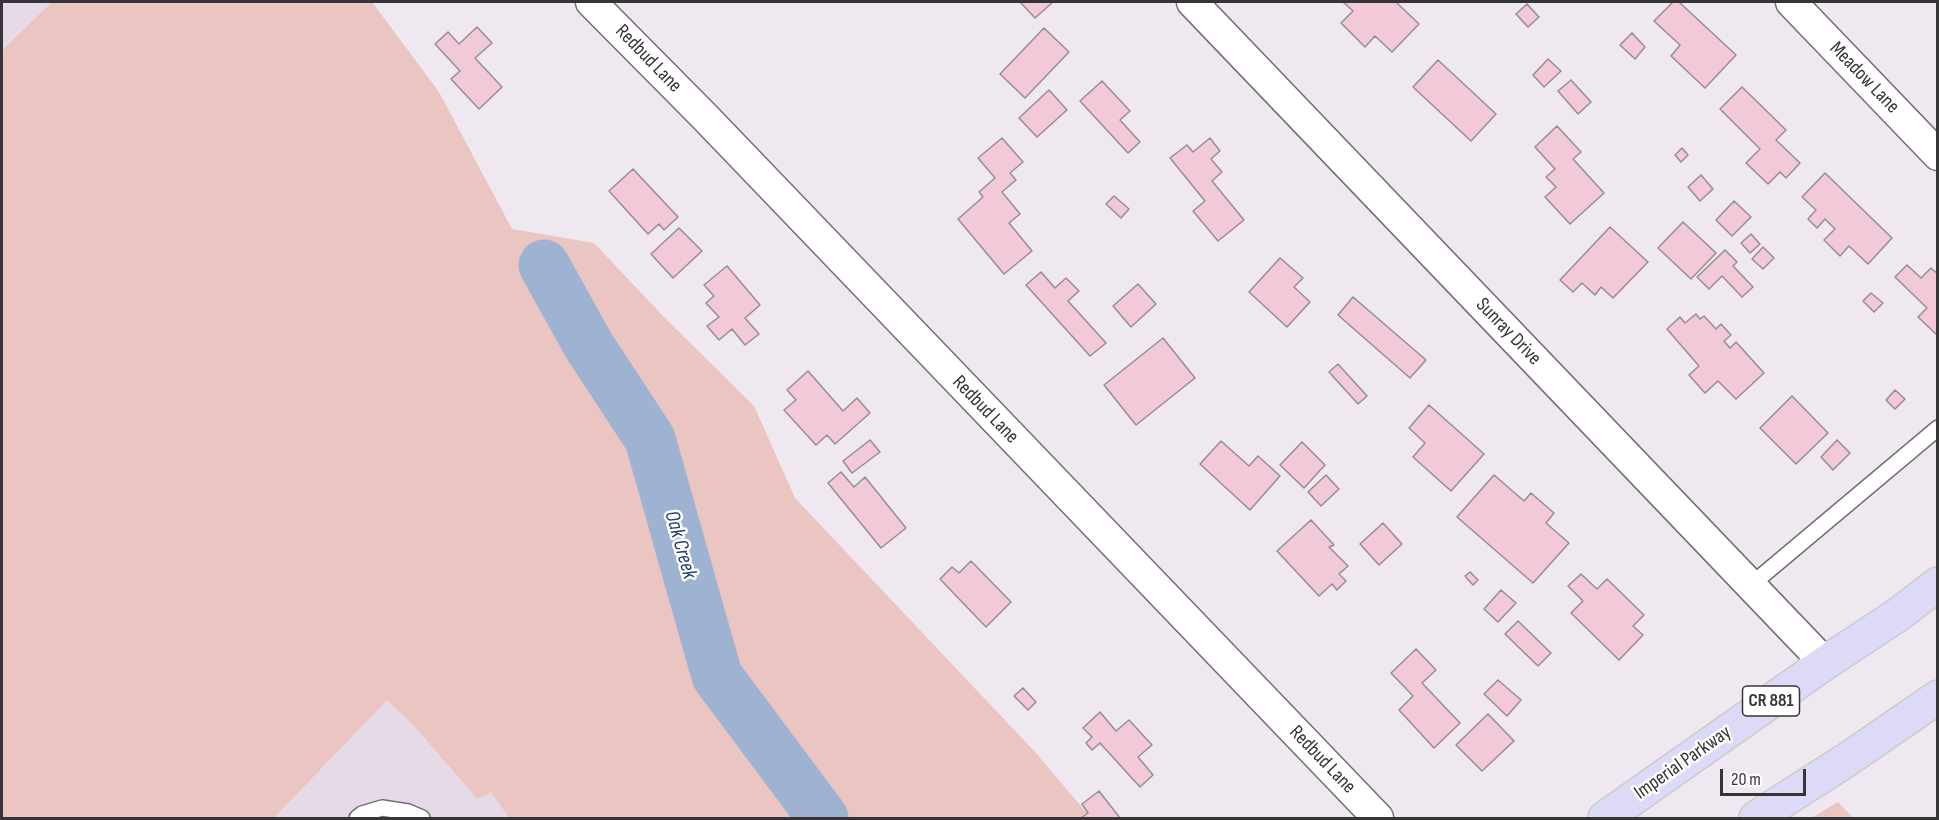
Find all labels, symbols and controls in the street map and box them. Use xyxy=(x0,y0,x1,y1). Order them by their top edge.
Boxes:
street label: Redbud Lane xyxy=(610,20,686,98)
street label: Meadow Lane xyxy=(1824,37,1904,119)
street label: Sunray Drive xyxy=(1470,293,1546,371)
street label: Redbud Lane xyxy=(947,371,1023,449)
water label: Oak Creek xyxy=(658,508,702,582)
road number: CR 881 xyxy=(1742,686,1800,716)
street label: Redbud Lane xyxy=(1284,721,1360,799)
street label: Imperial Parkway xyxy=(1630,721,1736,805)
scale bar xyxy=(1723,757,1808,795)
text: 20 m xyxy=(1731,769,1761,790)

